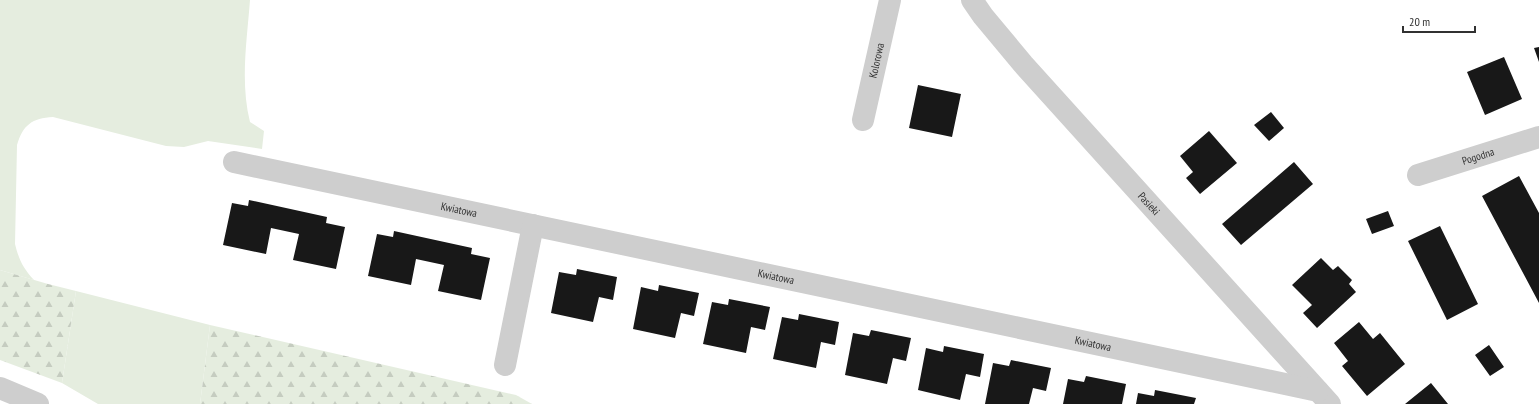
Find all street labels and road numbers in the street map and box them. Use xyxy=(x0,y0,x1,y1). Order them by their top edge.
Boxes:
street label: Kolorowa xyxy=(866,42,887,79)
street label: Pogodna xyxy=(1460,145,1496,168)
street label: Pasieki xyxy=(1135,189,1163,218)
street label: Kwiatowa xyxy=(440,199,478,220)
street label: Kwiatowa xyxy=(757,266,795,287)
street label: Kwiatowa xyxy=(1074,333,1112,354)

